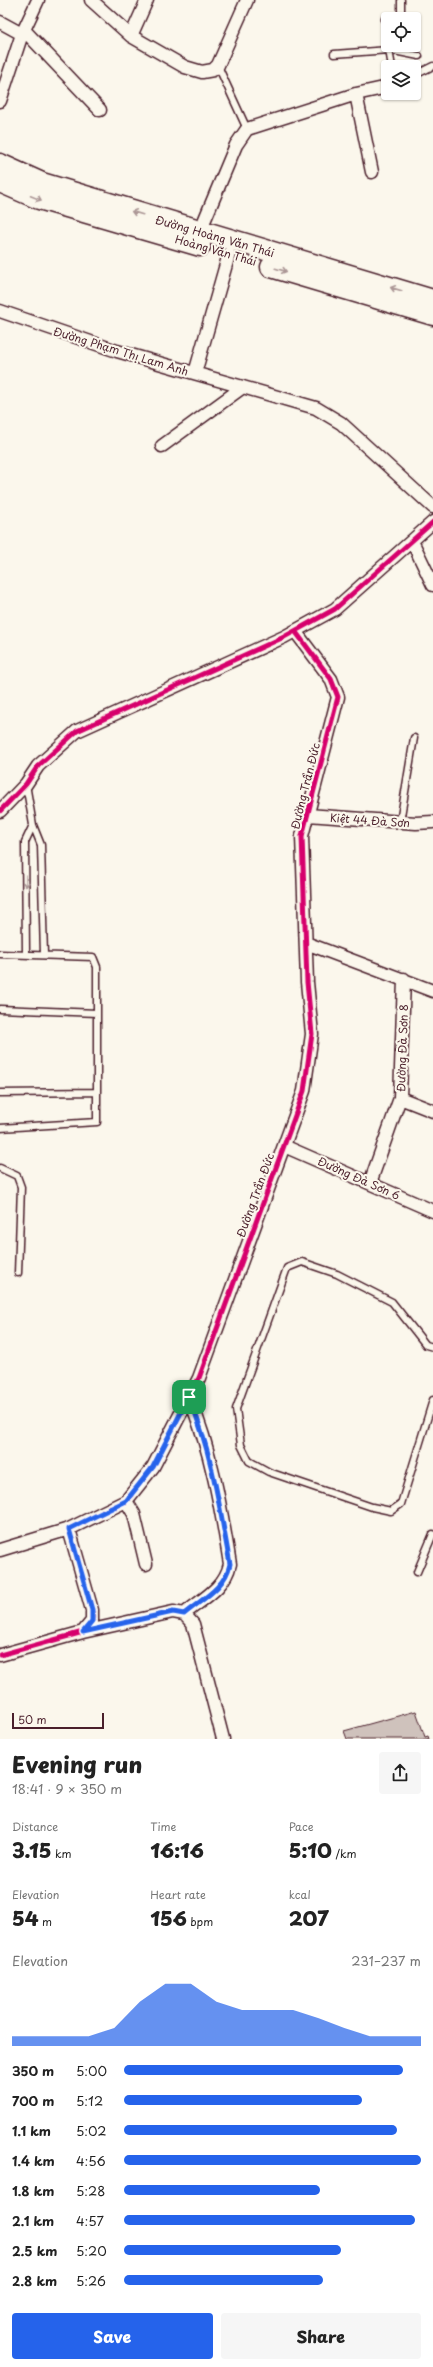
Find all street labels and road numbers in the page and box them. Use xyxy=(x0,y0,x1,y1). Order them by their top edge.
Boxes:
street label: Đường Hoàng Văn Thái xyxy=(154,213,276,259)
street label: Hoàng Văn Thái xyxy=(174,232,258,268)
street label: Đường Phạm Thị Lam Anh xyxy=(51,322,191,380)
street label: Đường Trần Đức xyxy=(286,741,324,831)
street label: Kiệt 44 Đà Sơn xyxy=(329,809,411,831)
street label: Đường Đà Sơn 8 xyxy=(392,1004,412,1092)
street label: Đường Trần Đức xyxy=(232,1150,278,1240)
street label: Đường Đà Sơn 6 xyxy=(315,1152,403,1204)

